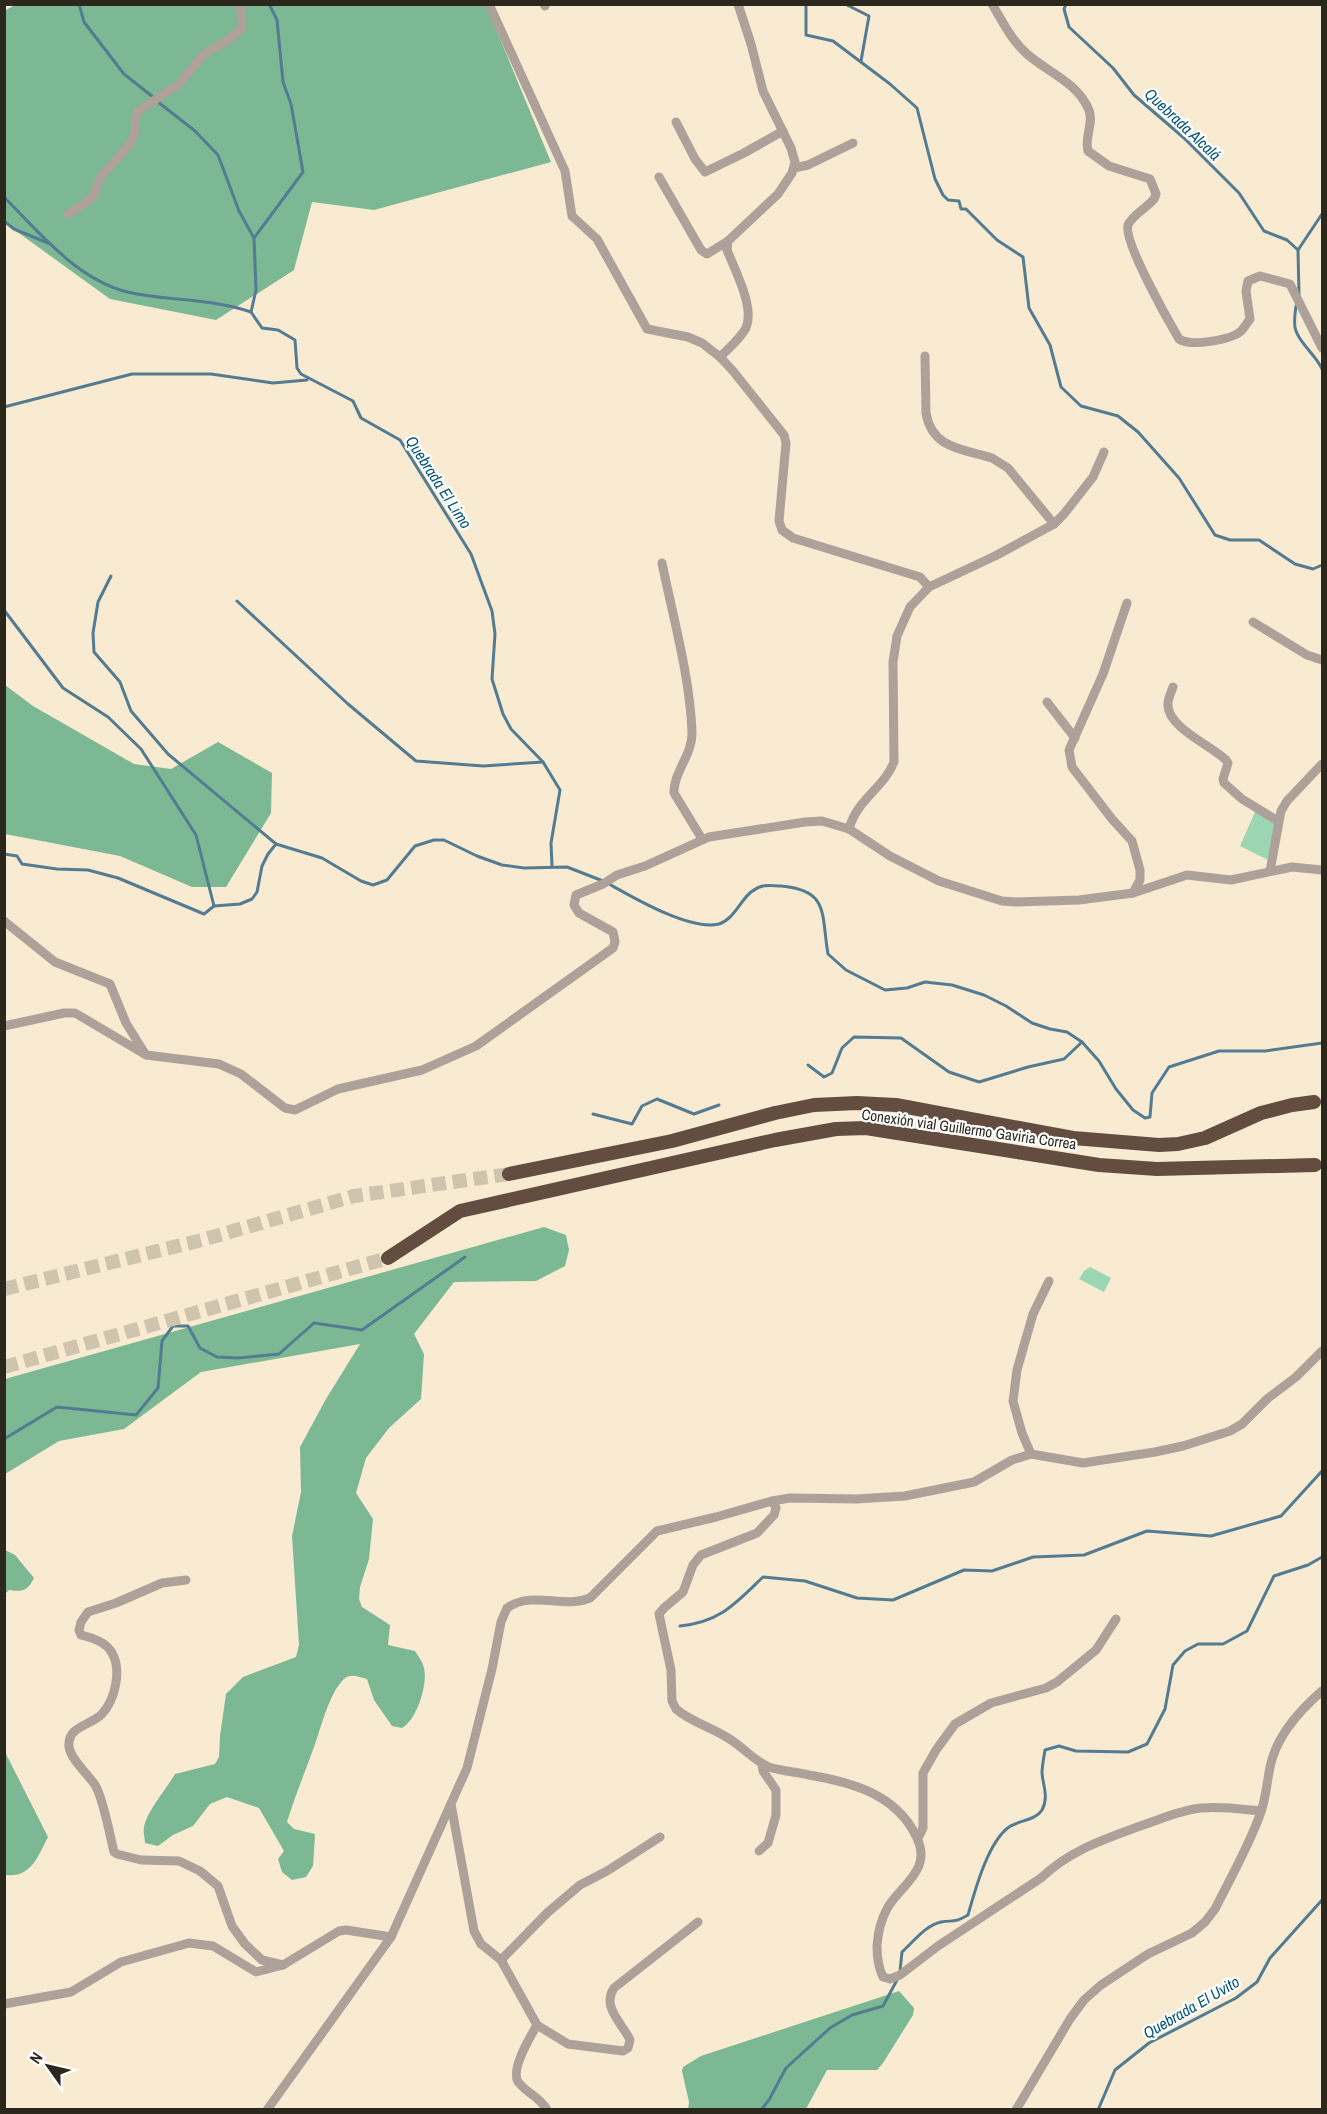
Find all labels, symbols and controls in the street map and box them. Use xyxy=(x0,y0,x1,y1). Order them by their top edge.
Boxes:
water label: Quebrada Alcalá xyxy=(1140,83,1226,165)
water label: Quebrada El Limo xyxy=(401,431,477,533)
street label: Conexión vial Guillermo Gaviria Correa xyxy=(860,1104,1078,1154)
water label: Quebrada El Uvito xyxy=(1139,1970,1243,2044)
north arrow xyxy=(18,2036,78,2096)
text: N xyxy=(24,2048,47,2068)

